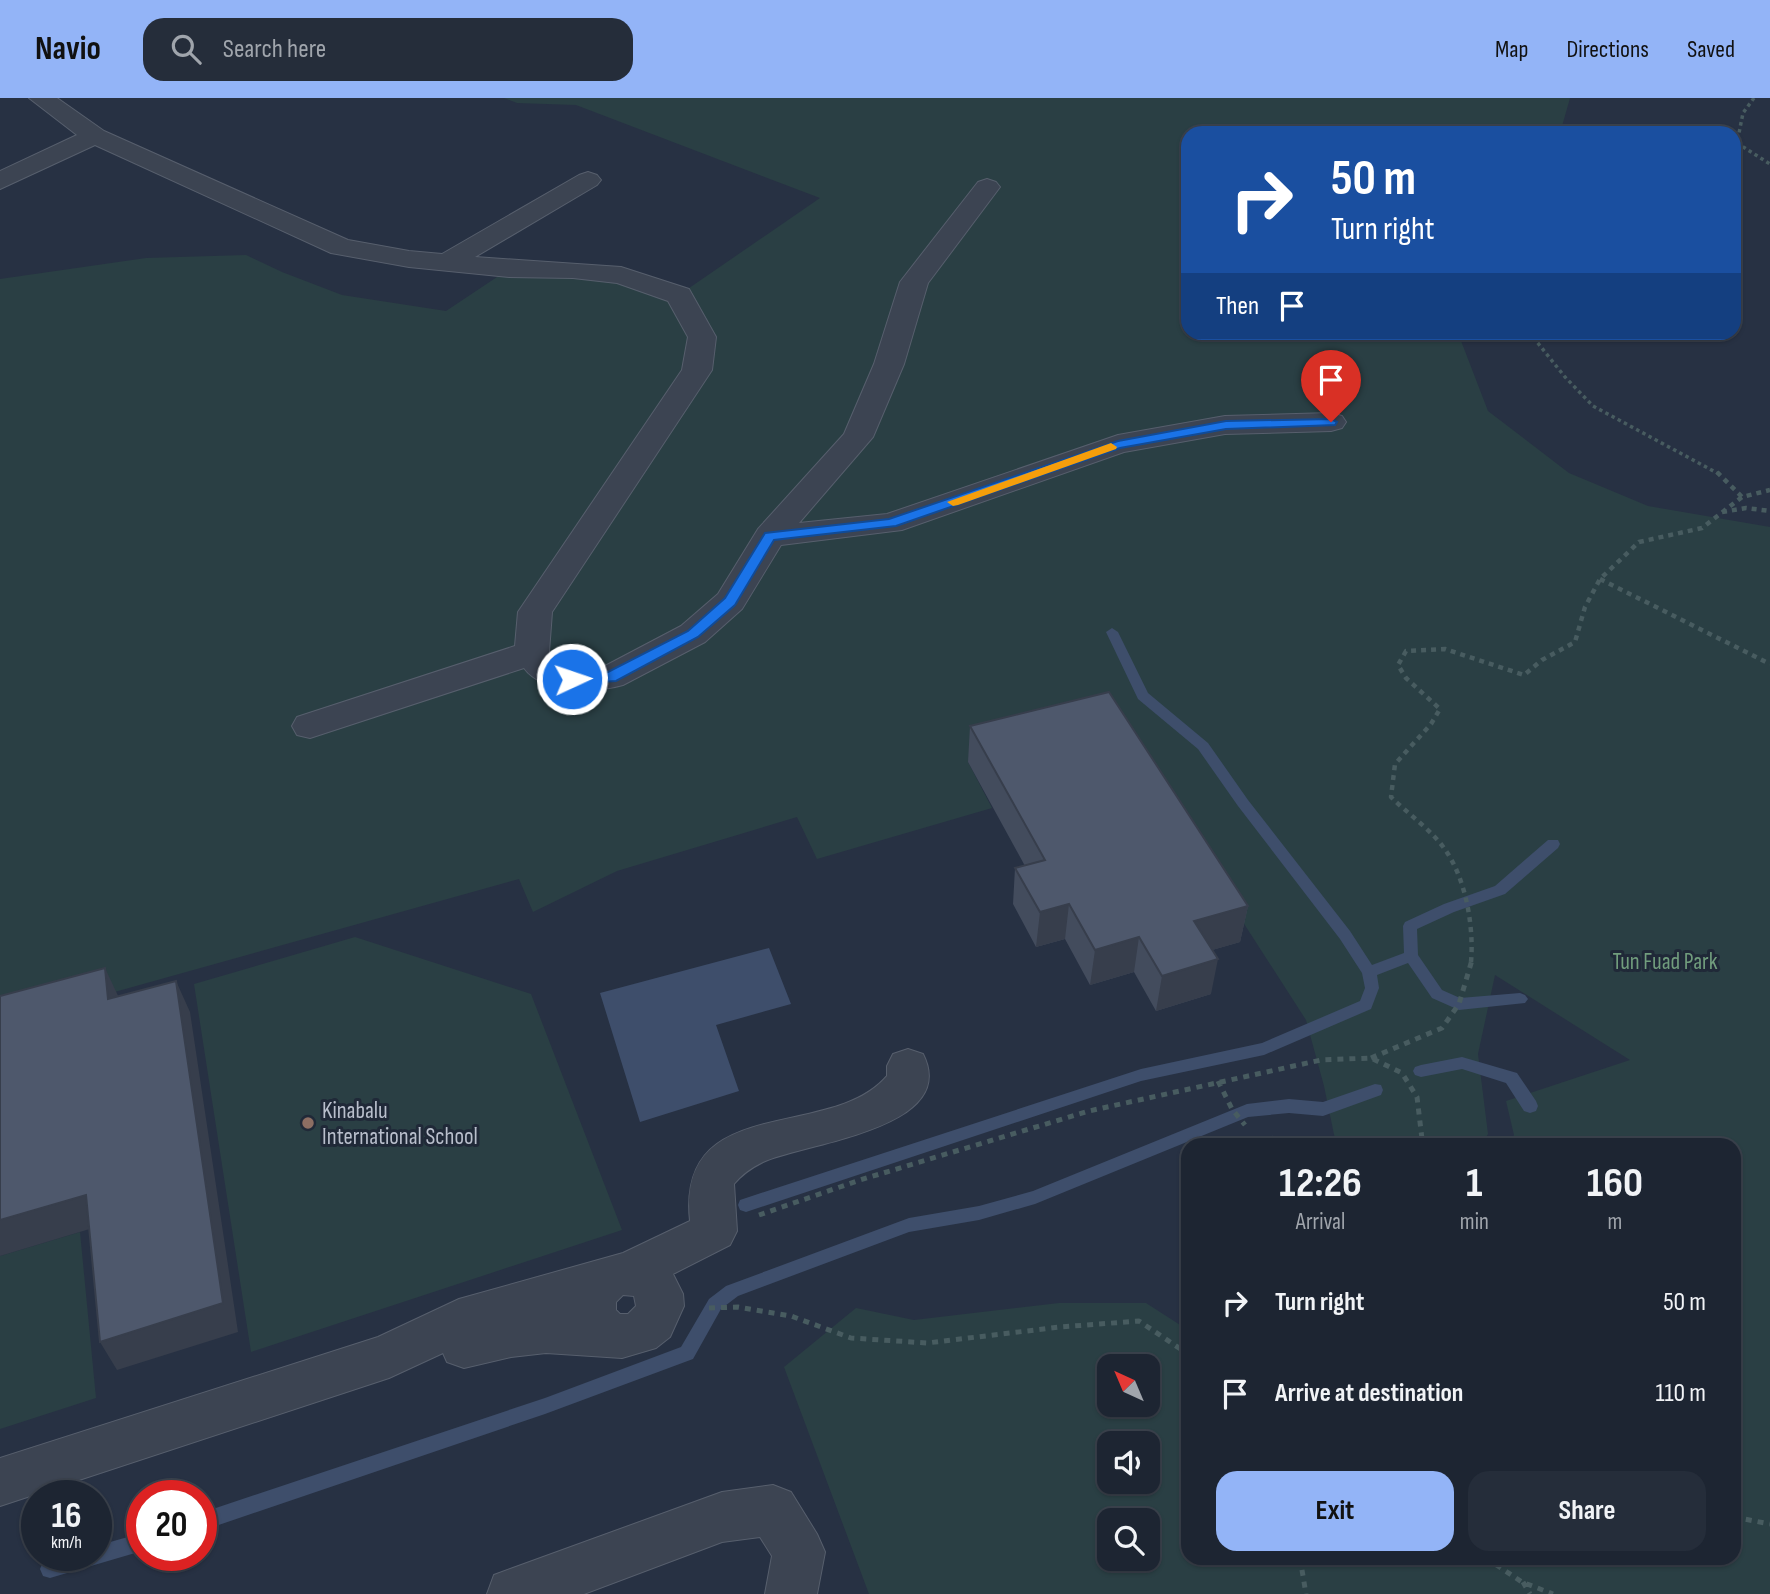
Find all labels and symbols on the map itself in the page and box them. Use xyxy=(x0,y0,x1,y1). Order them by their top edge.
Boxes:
pin xyxy=(1301,350,1361,422)
position arrow xyxy=(535,642,609,716)
park label: Tun Fuad Park xyxy=(1613,948,1718,976)
place label: Kinabalu International School xyxy=(322,1097,478,1151)
marker: Kinabalu International School xyxy=(300,1115,316,1131)
north arrow xyxy=(1097,1354,1160,1418)
speed limit sign: 20 xyxy=(126,1480,217,1571)

